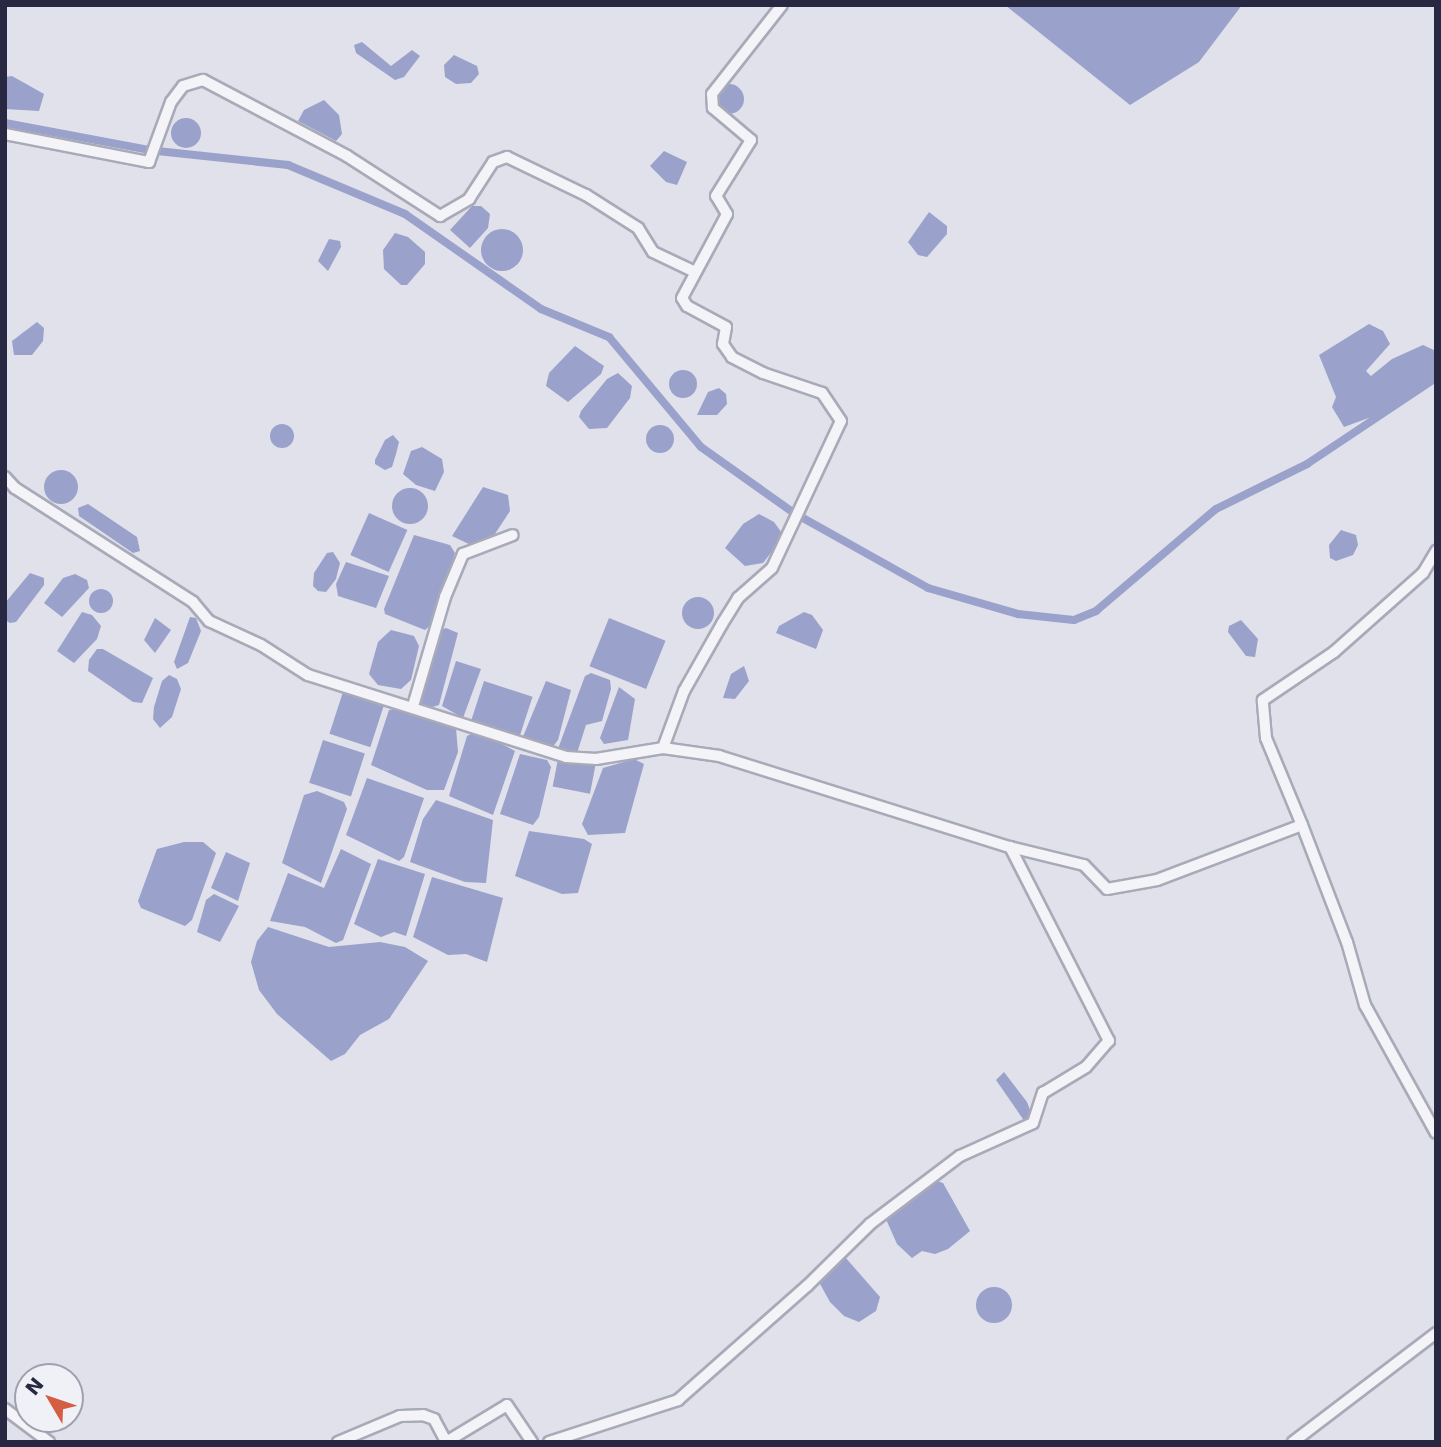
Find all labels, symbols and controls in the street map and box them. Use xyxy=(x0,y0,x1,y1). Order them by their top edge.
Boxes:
north arrow xyxy=(14,1363,84,1433)
text: N xyxy=(21,1373,48,1399)

